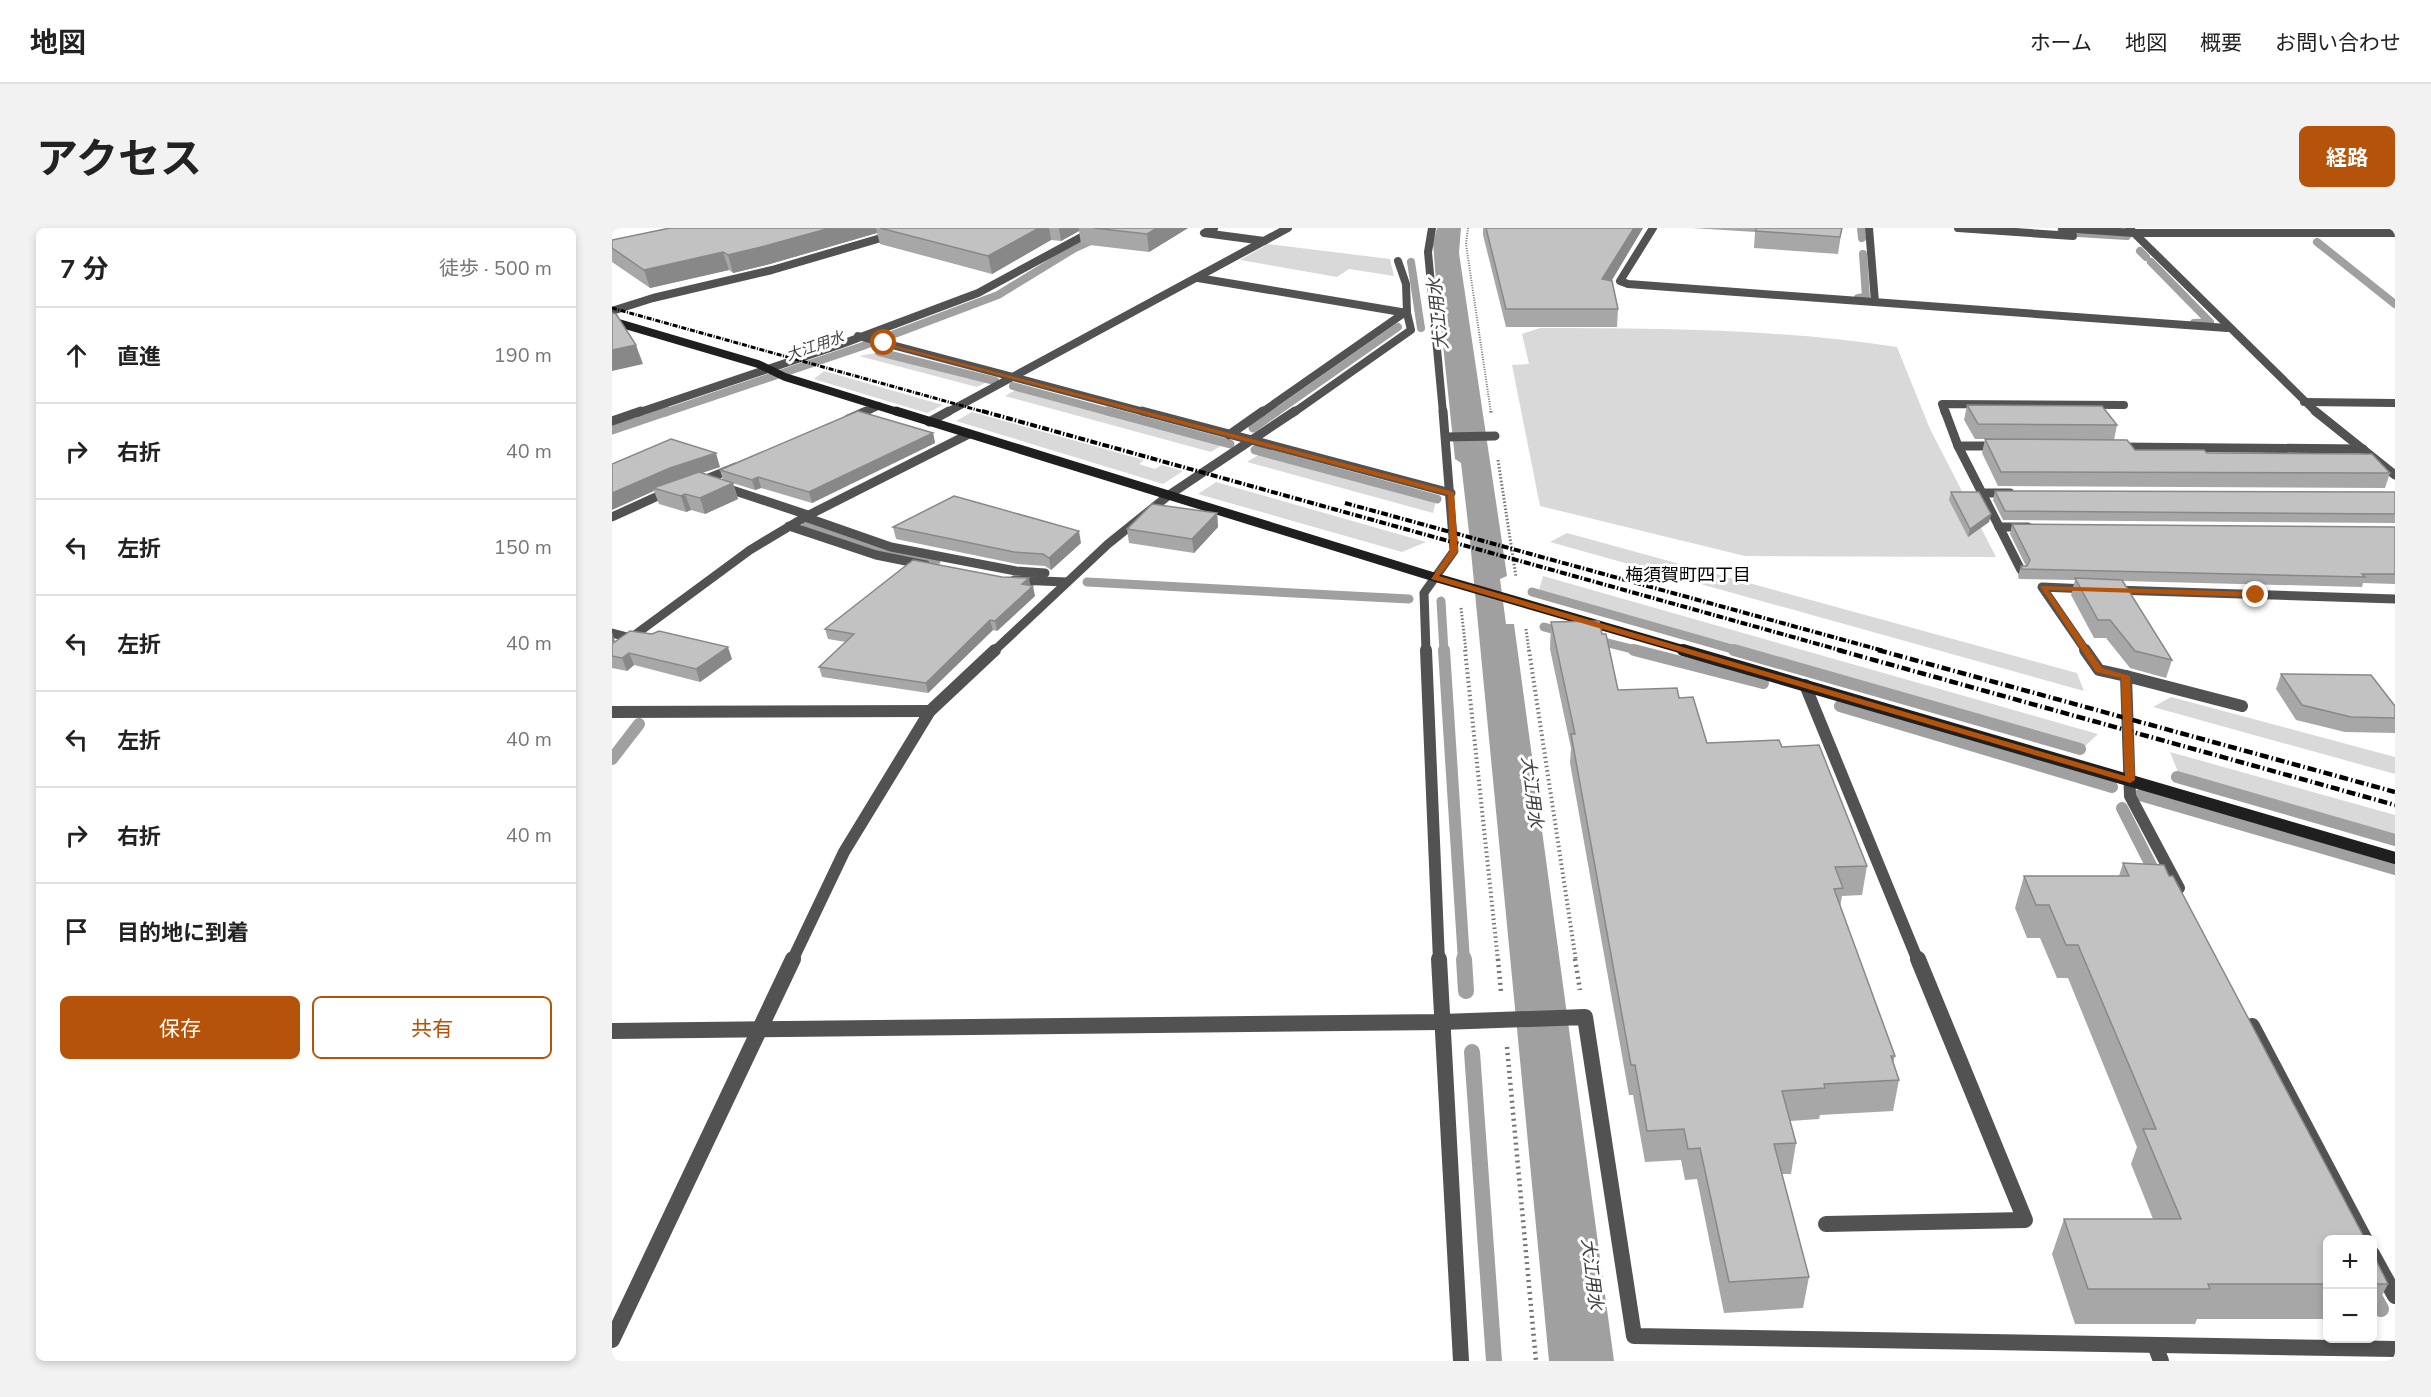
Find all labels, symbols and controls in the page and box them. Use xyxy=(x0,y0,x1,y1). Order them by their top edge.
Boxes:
text: 地図 xyxy=(30,24,86,62)
text: ホーム xyxy=(2030,29,2092,57)
text: 地図 xyxy=(2125,29,2167,57)
text: 概要 xyxy=(2200,29,2242,57)
text: お問い合わせ xyxy=(2275,29,2401,57)
button: 経路 xyxy=(2299,126,2395,187)
text: アクセス xyxy=(36,131,202,188)
text: 7 分 xyxy=(60,252,109,287)
text: 徒歩 · 500 m xyxy=(439,255,552,282)
water label: 大江用水 xyxy=(1422,275,1454,351)
water label: 大江用水 xyxy=(783,326,849,365)
route start xyxy=(870,329,896,355)
icon: ahead xyxy=(60,339,93,372)
text: 直進 xyxy=(117,342,161,372)
text: 190 m xyxy=(494,342,552,369)
icon: right xyxy=(60,435,93,468)
text: 右折 xyxy=(117,438,161,468)
text: 40 m xyxy=(506,438,552,465)
icon: left xyxy=(60,531,93,564)
text: 左折 xyxy=(117,534,161,564)
text: 150 m xyxy=(494,534,552,561)
district label: 梅須賀町四丁目 xyxy=(1625,563,1751,587)
route end xyxy=(2242,581,2268,607)
icon: left xyxy=(60,627,93,660)
text: 左折 xyxy=(117,630,161,660)
text: 40 m xyxy=(506,630,552,657)
icon: left xyxy=(60,723,93,756)
text: 左折 xyxy=(117,726,161,756)
text: 40 m xyxy=(506,726,552,753)
water label: 大江用水 xyxy=(1516,755,1549,831)
icon: right xyxy=(60,819,93,852)
text: 右折 xyxy=(117,822,161,852)
text: 40 m xyxy=(506,822,552,849)
icon: arrive xyxy=(60,915,93,948)
text: 目的地に到着 xyxy=(117,918,249,948)
button: 保存 xyxy=(60,996,300,1059)
button: 共有 xyxy=(312,996,552,1059)
map controls xyxy=(2323,1235,2377,1343)
button: + xyxy=(2323,1235,2377,1289)
water label: 大江用水 xyxy=(1576,1237,1609,1313)
button: − xyxy=(2323,1289,2377,1343)

